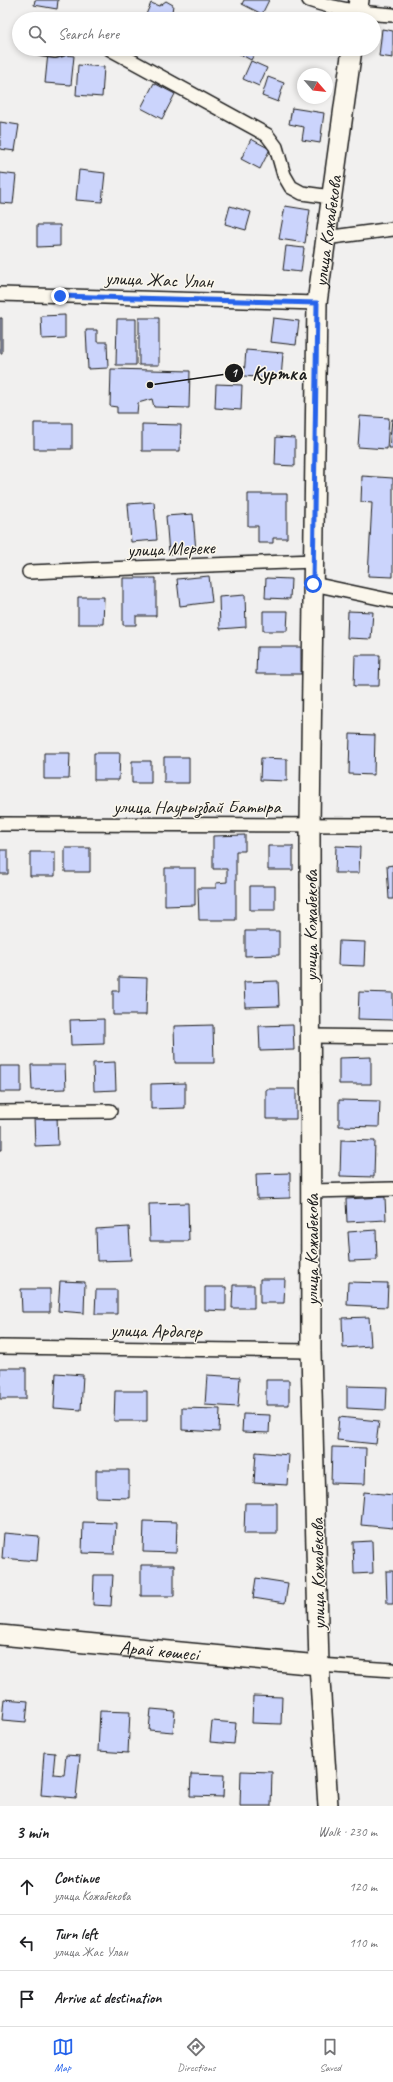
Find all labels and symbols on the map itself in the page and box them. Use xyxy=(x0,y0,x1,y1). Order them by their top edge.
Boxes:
north arrow xyxy=(297,68,333,104)
street label: улица Кожабекова xyxy=(308,173,348,289)
street label: улица Жас Улан xyxy=(104,266,215,294)
route end xyxy=(51,287,69,305)
callout: Куртка xyxy=(224,357,314,389)
text: Куртка xyxy=(252,361,307,386)
text: 1 xyxy=(231,365,238,381)
street label: улица Мереке xyxy=(126,535,217,563)
route start xyxy=(304,575,322,593)
street label: улица Наурызбай Батыра xyxy=(112,795,282,819)
street label: улица Кожабекова xyxy=(299,869,323,983)
street label: улица Кожабекова xyxy=(300,1193,324,1307)
street label: улица Ардагер xyxy=(109,1318,204,1344)
street label: улица Кожабекова xyxy=(305,1517,331,1631)
street label: Арай көшесі xyxy=(119,1635,202,1667)

